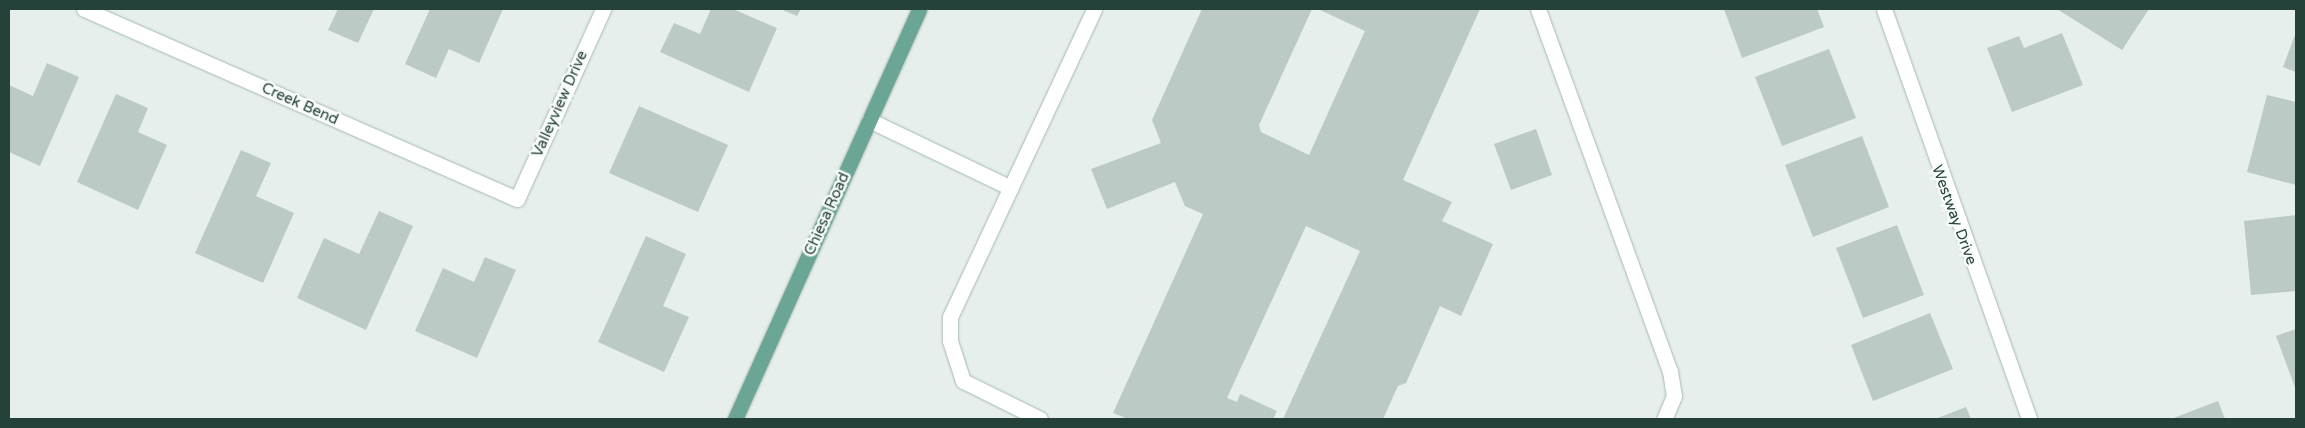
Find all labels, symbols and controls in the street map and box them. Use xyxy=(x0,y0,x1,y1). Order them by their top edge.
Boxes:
street label: Valleyview Drive xyxy=(528,48,592,160)
street label: Creek Bend xyxy=(259,79,341,129)
street label: Westway Drive xyxy=(1928,163,1980,267)
street label: Chiesa Road xyxy=(801,170,853,258)

